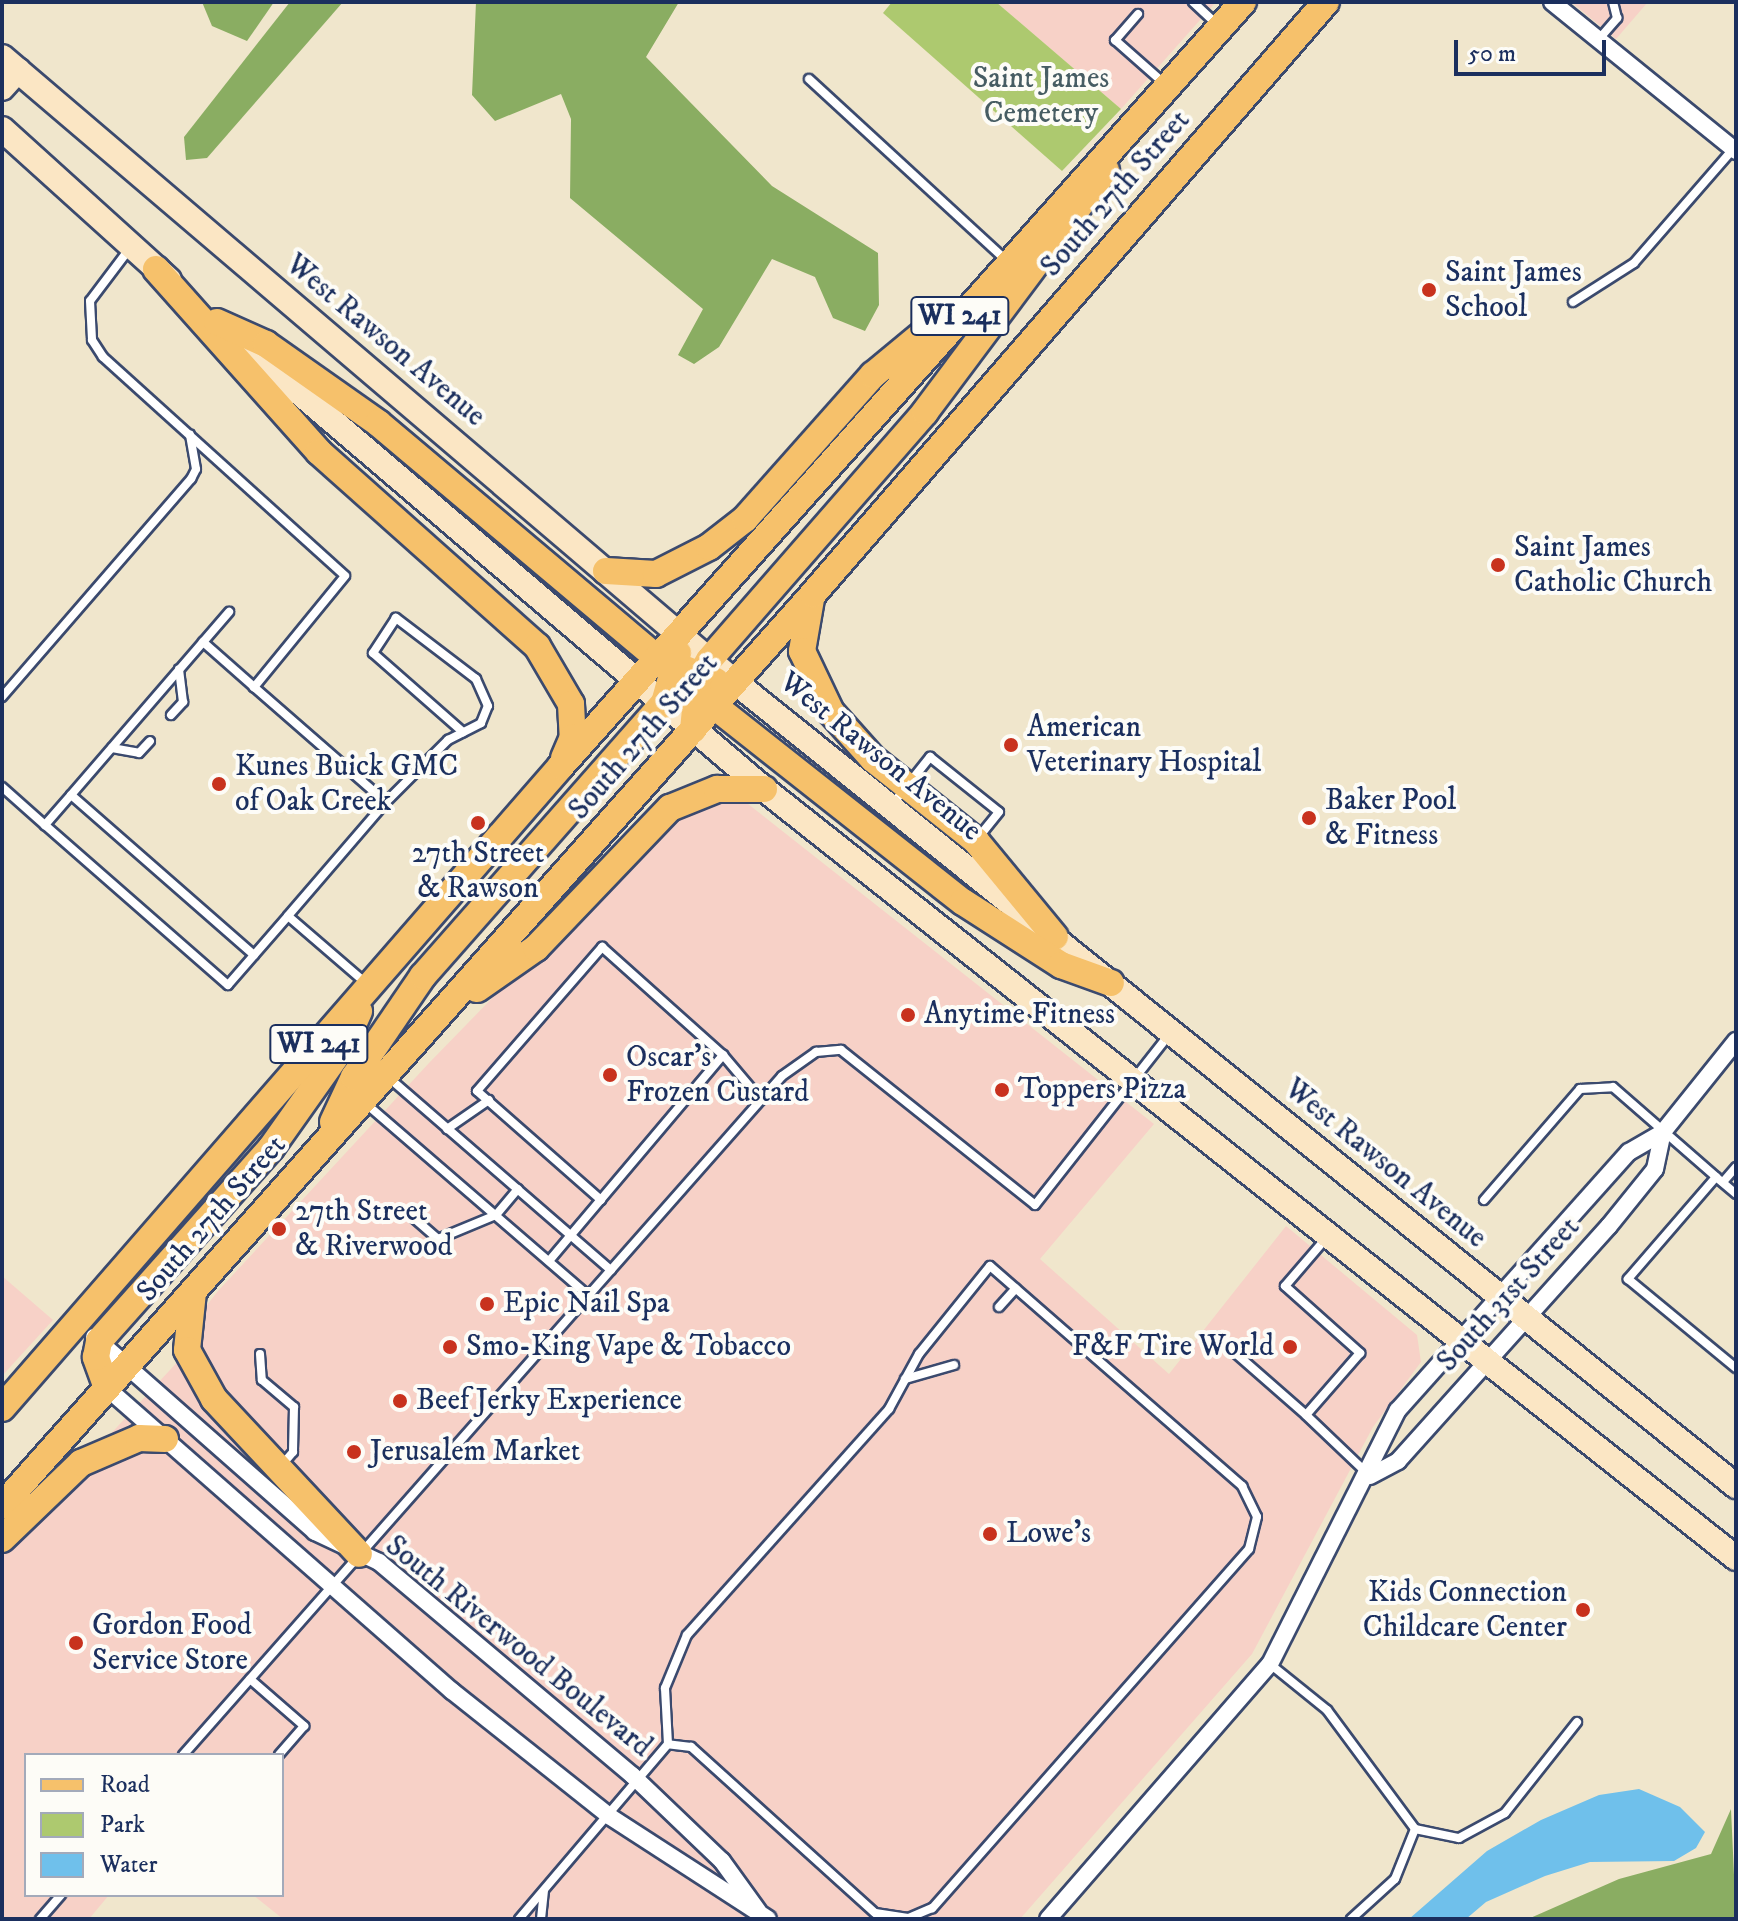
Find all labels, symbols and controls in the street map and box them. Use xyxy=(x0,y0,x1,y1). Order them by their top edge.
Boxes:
scale bar xyxy=(1458,24,1610,74)
text: 50 m xyxy=(1468,39,1516,69)
park label: Saint James Cemetery xyxy=(973,61,1109,132)
street label: South 27th Street xyxy=(1034,103,1198,285)
street label: West Rawson Avenue xyxy=(278,247,492,435)
place label: Saint James School xyxy=(1445,255,1582,326)
marker: Saint James School xyxy=(1420,281,1438,299)
road number: WI 241 xyxy=(910,292,1010,340)
place label: Saint James Catholic Church xyxy=(1514,530,1712,600)
marker: Saint James Catholic Church xyxy=(1489,556,1507,574)
street label: South 27th Street xyxy=(562,646,726,828)
street label: West Rawson Avenue xyxy=(772,665,988,849)
place label: American Veterinary Hospital xyxy=(1027,710,1261,780)
marker: American Veterinary Hospital xyxy=(1002,736,1020,754)
place label: Kunes Buick GMC of Oak Creek xyxy=(235,749,458,820)
marker: Kunes Buick GMC of Oak Creek xyxy=(210,775,228,793)
place label: Baker Pool & Fitness xyxy=(1325,783,1456,854)
marker: Baker Pool & Fitness xyxy=(1300,809,1318,827)
marker: 27th Street & Rawson xyxy=(469,814,487,832)
place label: 27th Street & Rawson xyxy=(412,836,544,906)
place label: Anytime Fitness xyxy=(924,997,1115,1033)
marker: Anytime Fitness xyxy=(899,1006,917,1024)
road number: WI 241 xyxy=(269,1020,369,1068)
place label: Oscar's Frozen Custard xyxy=(626,1040,809,1110)
marker: Oscar's Frozen Custard xyxy=(601,1066,619,1084)
place label: Toppers Pizza xyxy=(1018,1072,1186,1108)
street label: West Rawson Avenue xyxy=(1277,1072,1493,1256)
marker: Toppers Pizza xyxy=(993,1081,1011,1099)
street label: South 27th Street xyxy=(130,1128,294,1310)
place label: 27th Street & Riverwood xyxy=(295,1194,452,1264)
street label: South 31st Street xyxy=(1430,1210,1588,1380)
marker: 27th Street & Riverwood xyxy=(270,1220,288,1238)
place label: Epic Nail Spa xyxy=(503,1286,670,1322)
marker: Epic Nail Spa xyxy=(478,1295,496,1313)
place label: Smo-King Vape & Tobacco xyxy=(466,1329,791,1365)
place label: F&F Tire World xyxy=(1072,1329,1274,1365)
marker: Smo-King Vape & Tobacco xyxy=(441,1338,459,1356)
marker: F&F Tire World xyxy=(1281,1338,1299,1356)
place label: Beef Jerky Experience xyxy=(416,1383,682,1419)
marker: Beef Jerky Experience xyxy=(391,1392,409,1410)
place label: Jerusalem Market xyxy=(370,1434,580,1470)
marker: Jerusalem Market xyxy=(345,1443,363,1461)
place label: Lowe's xyxy=(1006,1516,1091,1552)
marker: Lowe's xyxy=(981,1525,999,1543)
street label: South Riverwood Boulevard xyxy=(378,1528,658,1766)
place label: Kids Connection Childcare Center xyxy=(1363,1575,1567,1646)
marker: Kids Connection Childcare Center xyxy=(1574,1601,1592,1619)
place label: Gordon Food Service Store xyxy=(92,1608,252,1678)
marker: Gordon Food Service Store xyxy=(67,1634,85,1652)
legend xyxy=(24,1753,284,1897)
text: Road xyxy=(100,1770,150,1800)
text: Park xyxy=(100,1810,145,1840)
text: Water xyxy=(100,1850,157,1880)

